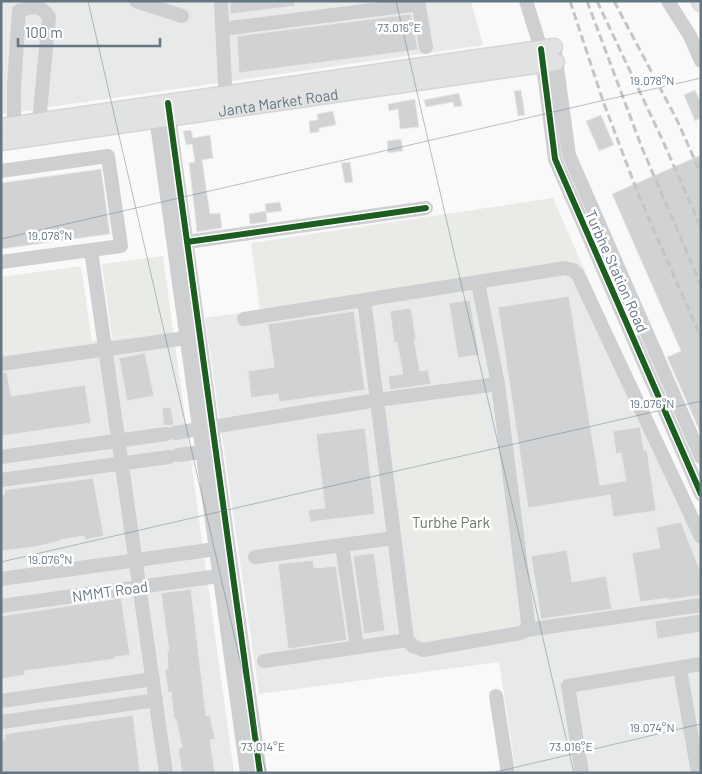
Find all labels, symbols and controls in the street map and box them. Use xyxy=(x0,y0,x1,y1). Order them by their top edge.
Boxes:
scale bar xyxy=(18,15,160,47)
text: 73.016°E xyxy=(377,20,421,34)
text: 100 m xyxy=(25,23,63,41)
text: 19.078°N xyxy=(630,73,674,87)
street label: Janta Market Road xyxy=(217,84,339,120)
street label: Turbhe Station Road xyxy=(582,207,652,335)
text: 19.078°N xyxy=(28,228,72,242)
text: 19.076°N xyxy=(630,396,674,410)
park label: Turbhe Park xyxy=(412,513,490,531)
text: 19.076°N xyxy=(28,552,72,566)
street label: NMMT Road xyxy=(71,577,149,605)
text: 19.074°N xyxy=(629,720,675,734)
text: 73.014°E xyxy=(241,739,285,753)
text: 73.016°E xyxy=(549,739,593,753)

